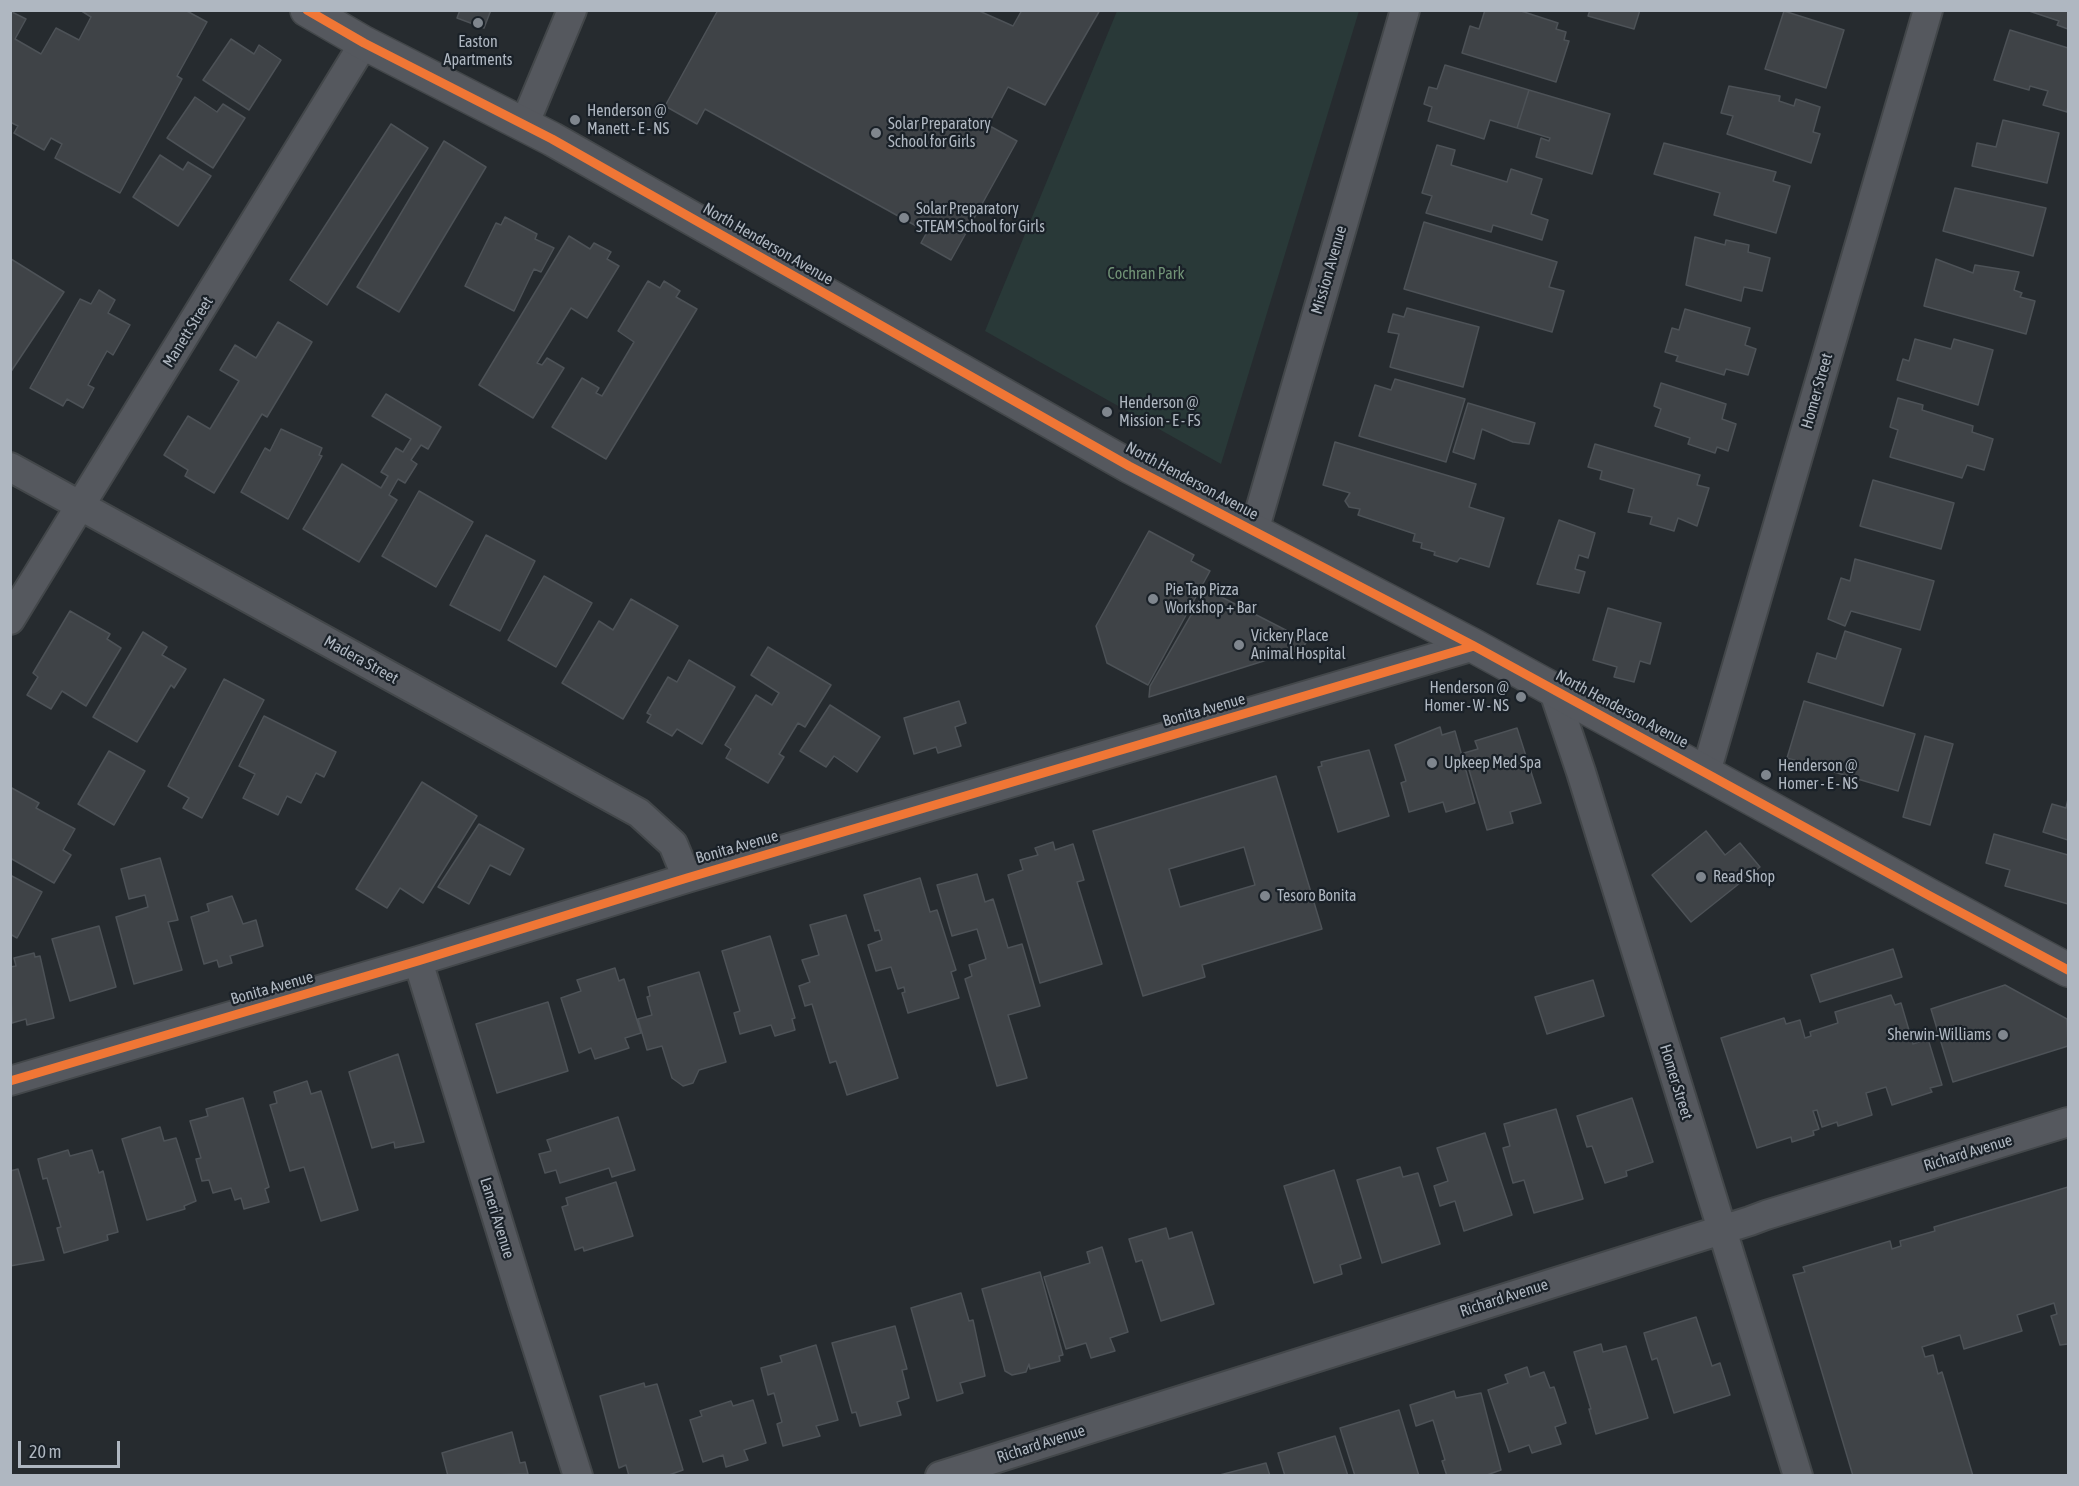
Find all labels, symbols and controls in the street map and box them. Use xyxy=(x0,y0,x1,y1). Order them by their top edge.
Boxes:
marker: Easton Apartments xyxy=(471,16,485,30)
place label: Easton Apartments xyxy=(444,32,512,70)
place label: Henderson @ Manett - E - NS xyxy=(587,101,669,139)
marker: Henderson @ Manett - E - NS xyxy=(568,113,582,127)
place label: Solar Preparatory School for Girls xyxy=(888,114,991,152)
marker: Solar Preparatory School for Girls xyxy=(869,126,883,140)
street label: North Henderson Avenue xyxy=(699,199,837,289)
place label: Solar Preparatory STEAM School for Girls xyxy=(916,199,1045,237)
marker: Solar Preparatory STEAM School for Girls xyxy=(897,211,911,225)
street label: Mission Avenue xyxy=(1307,224,1351,316)
park label: Cochran Park xyxy=(1108,264,1184,284)
street label: Manett Street xyxy=(159,293,217,371)
street label: Homer Street xyxy=(1797,351,1837,431)
place label: Henderson @ Mission - E - FS xyxy=(1119,393,1200,431)
marker: Henderson @ Mission - E - FS xyxy=(1100,405,1114,419)
street label: North Henderson Avenue xyxy=(1122,438,1262,524)
place label: Pie Tap Pizza Workshop + Bar xyxy=(1165,580,1256,618)
marker: Pie Tap Pizza Workshop + Bar xyxy=(1146,592,1160,606)
place label: Vickery Place Animal Hospital xyxy=(1251,626,1346,664)
street label: Madera Street xyxy=(320,632,402,688)
marker: Vickery Place Animal Hospital xyxy=(1232,638,1246,652)
street label: North Henderson Avenue xyxy=(1552,666,1692,752)
place label: Henderson @ Homer - W - NS xyxy=(1424,678,1509,716)
street label: Bonita Avenue xyxy=(1160,689,1248,731)
marker: Henderson @ Homer - W - NS xyxy=(1514,690,1528,704)
place label: Upkeep Med Spa xyxy=(1444,753,1541,773)
marker: Upkeep Med Spa xyxy=(1425,756,1439,770)
place label: Henderson @ Homer - E - NS xyxy=(1778,756,1858,794)
marker: Henderson @ Homer - E - NS xyxy=(1759,768,1773,782)
street label: Bonita Avenue xyxy=(693,826,781,868)
place label: Read Shop xyxy=(1713,867,1775,887)
marker: Read Shop xyxy=(1694,870,1708,884)
place label: Tesoro Bonita xyxy=(1277,886,1357,906)
marker: Tesoro Bonita xyxy=(1258,889,1272,903)
street label: Bonita Avenue xyxy=(228,967,316,1009)
place label: Sherwin-Williams xyxy=(1887,1025,1991,1045)
marker: Sherwin-Williams xyxy=(1996,1028,2010,1042)
street label: Homer Street xyxy=(1655,1042,1697,1122)
street label: Richard Avenue xyxy=(1921,1130,2015,1176)
street label: Laneri Avenue xyxy=(476,1175,518,1261)
street label: Richard Avenue xyxy=(1457,1275,1551,1321)
street label: Richard Avenue xyxy=(994,1421,1088,1467)
scale bar xyxy=(21,1429,123,1467)
text: 20 m xyxy=(29,1441,61,1462)

